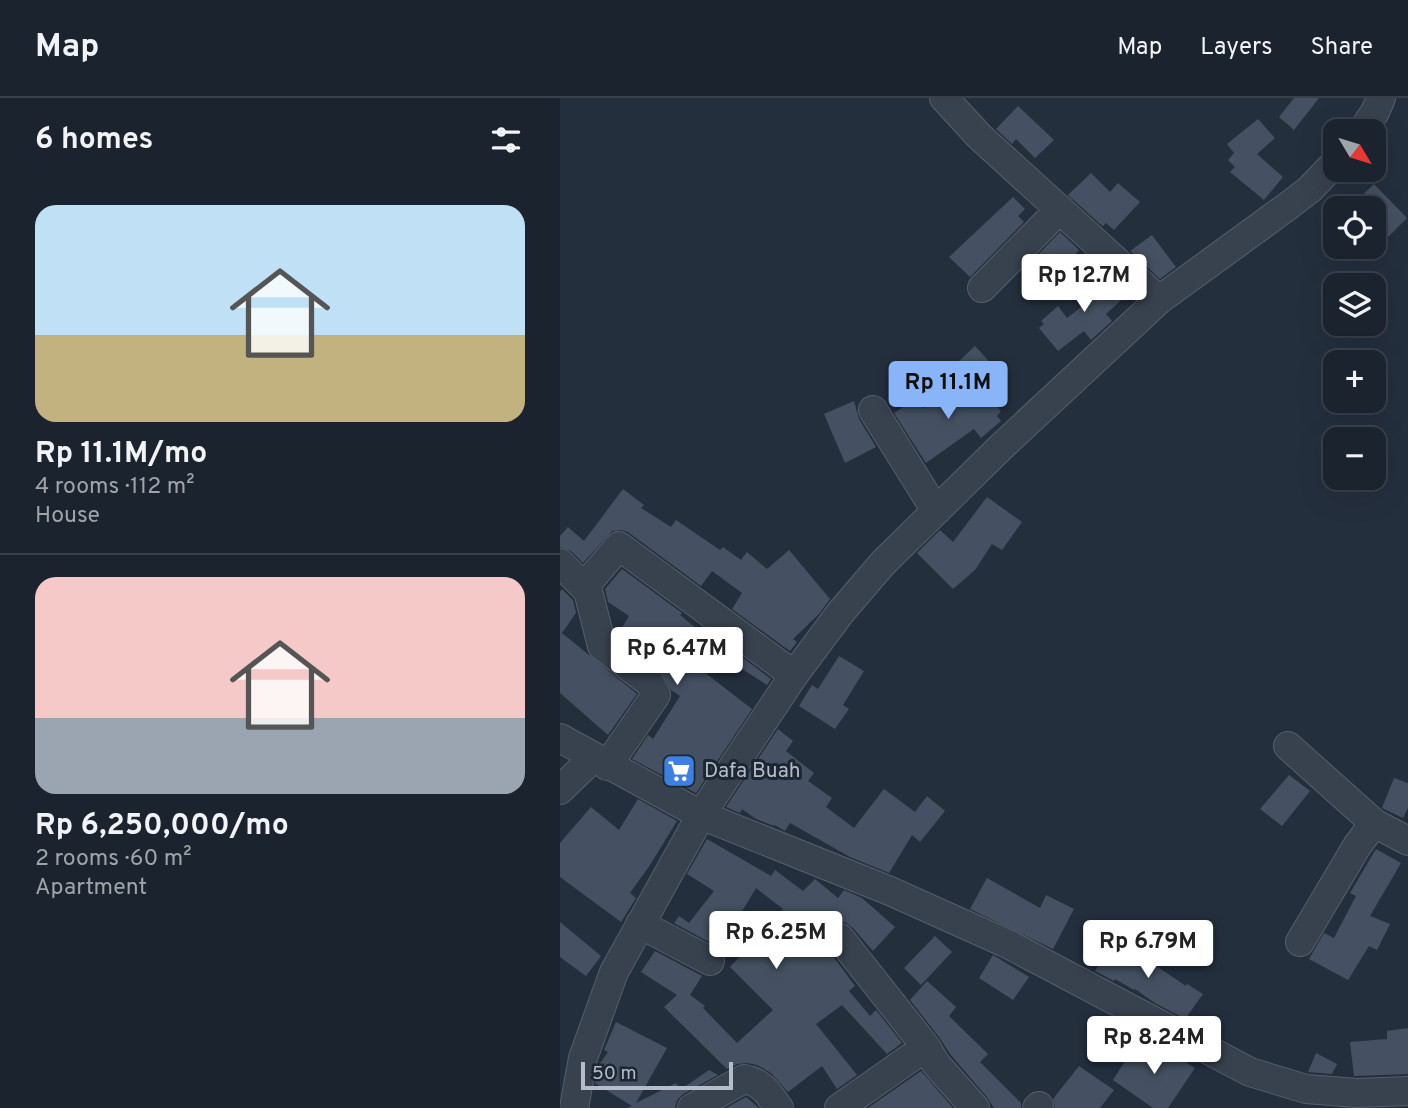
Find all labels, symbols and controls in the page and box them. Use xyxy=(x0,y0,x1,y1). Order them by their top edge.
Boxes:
text: Map xyxy=(35,27,99,69)
text: Map xyxy=(1117,33,1162,63)
text: Layers xyxy=(1200,33,1272,63)
text: Share xyxy=(1310,33,1373,63)
north arrow xyxy=(1323,119,1386,182)
map controls xyxy=(1323,119,1386,490)
icon: filters xyxy=(487,121,525,159)
text: 6 homes xyxy=(35,122,153,159)
button: locate xyxy=(1323,196,1386,259)
icon: home xyxy=(217,250,343,376)
pin: Rp 12.7M xyxy=(1012,254,1156,314)
text: Rp 12.7M xyxy=(1038,262,1130,291)
button: layers xyxy=(1323,273,1386,336)
button: + xyxy=(1323,350,1386,413)
pin: Rp 11.1M xyxy=(876,362,1020,421)
text: Rp 11.1M xyxy=(905,369,991,398)
button: − xyxy=(1323,427,1386,490)
text: Rp 11.1M/mo xyxy=(35,436,207,473)
text: 4 rooms · 112 m² xyxy=(35,473,195,502)
text: House xyxy=(35,502,100,531)
icon: home xyxy=(217,622,343,748)
pin: Rp 6.47M xyxy=(605,628,749,687)
text: Rp 6.47M xyxy=(627,635,727,664)
supermarket icon: Dafa Buah xyxy=(660,752,698,790)
place label: Dafa Buah xyxy=(704,758,801,785)
text: Rp 6,250,000/mo xyxy=(35,808,289,845)
text: 2 rooms · 60 m² xyxy=(35,845,192,874)
text: Apartment xyxy=(35,874,147,903)
pin: Rp 6.25M xyxy=(704,912,848,971)
text: Rp 6.25M xyxy=(725,919,827,948)
pin: Rp 6.79M xyxy=(1076,920,1220,980)
text: Rp 6.79M xyxy=(1099,928,1197,957)
pin: Rp 8.24M xyxy=(1082,1016,1226,1076)
text: Rp 8.24M xyxy=(1103,1024,1205,1053)
scale bar xyxy=(581,1059,733,1091)
text: 50 m xyxy=(592,1062,637,1086)

